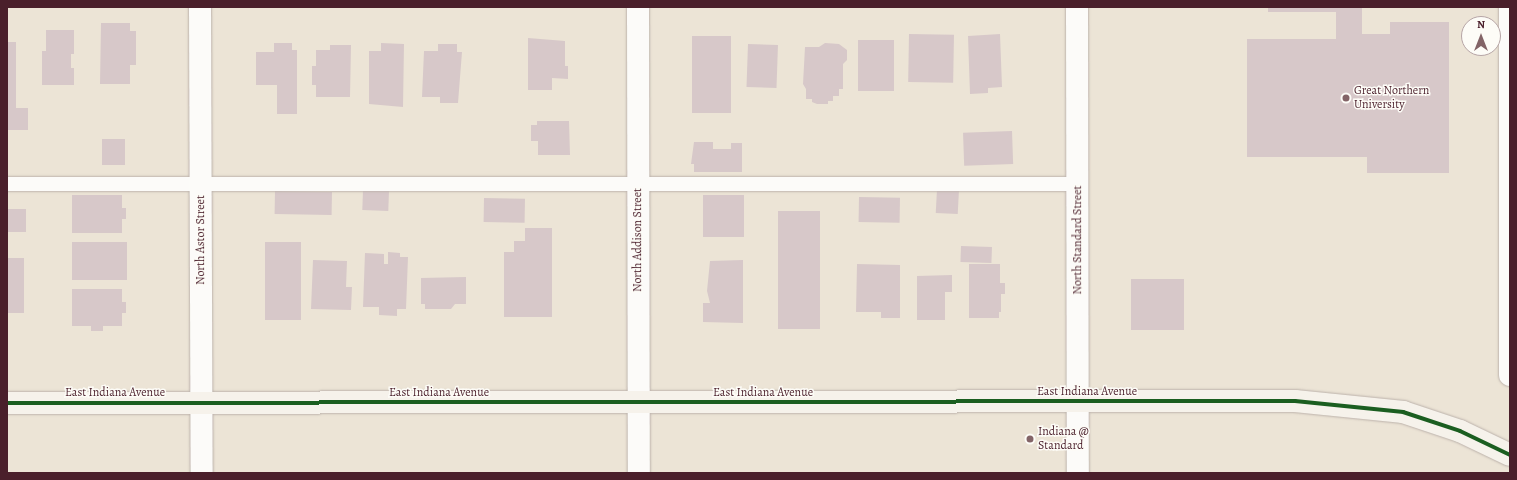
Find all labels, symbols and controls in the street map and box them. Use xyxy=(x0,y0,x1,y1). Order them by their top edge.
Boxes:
north arrow xyxy=(1461,16,1501,56)
text: N xyxy=(1477,17,1485,32)
place label: Great Northern University xyxy=(1354,84,1429,112)
marker: Great Northern University xyxy=(1341,93,1351,103)
street label: North Standard Street xyxy=(1071,185,1085,295)
street label: North Addison Street xyxy=(631,188,645,292)
street label: North Astor Street xyxy=(194,195,208,285)
street label: East Indiana Avenue xyxy=(1037,385,1137,399)
street label: East Indiana Avenue xyxy=(65,386,165,400)
street label: East Indiana Avenue xyxy=(389,386,489,400)
street label: East Indiana Avenue xyxy=(713,386,813,400)
place label: Indiana @ Standard xyxy=(1038,425,1089,453)
marker: Indiana @ Standard xyxy=(1025,434,1035,444)

